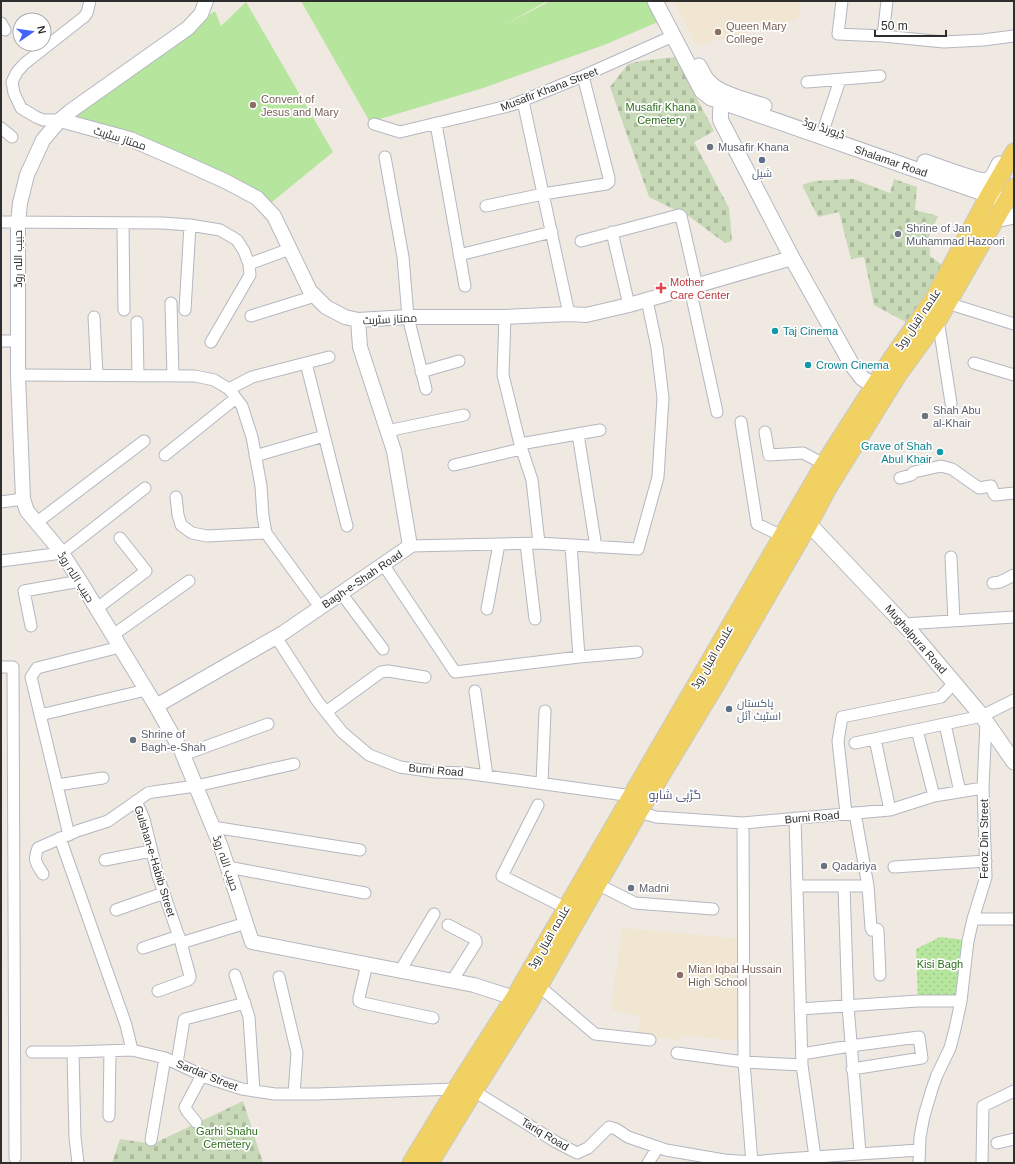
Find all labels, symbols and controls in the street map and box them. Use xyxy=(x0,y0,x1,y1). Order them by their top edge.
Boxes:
north arrow xyxy=(12,12,52,52)
scale bar xyxy=(875,12,946,38)
text: 50 m xyxy=(881,19,908,33)
place label: Queen Mary College xyxy=(726,20,787,45)
text: N xyxy=(35,25,48,35)
marker: Queen Mary College xyxy=(713,27,723,37)
street label: Musafir Khana Street xyxy=(499,65,599,113)
place label: Convent of Jesus and Mary xyxy=(261,93,339,118)
marker: Convent of Jesus and Mary xyxy=(248,100,258,110)
park label: Musafir Khana Cemetery xyxy=(626,101,697,126)
street label: ڈیورنڈ روڈ xyxy=(801,115,847,142)
street label: ممتاز سٹریٹ xyxy=(92,124,148,153)
place label: Musafir Khana xyxy=(718,141,790,153)
marker: Musafir Khana xyxy=(705,142,715,152)
street label: Shalamar Road xyxy=(853,143,929,179)
marker: شیل xyxy=(757,155,767,165)
place label: شیل xyxy=(752,167,772,180)
place label: Shrine of Jan Muhammad Hazoori xyxy=(906,222,1005,247)
marker: Shrine of Jan Muhammad Hazoori xyxy=(893,229,903,239)
street label: حبیب اللہ روڈ xyxy=(12,230,25,288)
place label: Mother Care Center xyxy=(670,276,730,301)
marker: Mother Care Center xyxy=(655,282,667,294)
street label: علامہ اقبال روڈ xyxy=(893,286,944,352)
street label: ممتاز سٹریٹ xyxy=(362,312,418,327)
place label: Taj Cinema xyxy=(783,325,839,337)
marker: Taj Cinema xyxy=(770,326,780,336)
place label: Crown Cinema xyxy=(816,359,890,371)
marker: Crown Cinema xyxy=(803,360,813,370)
place label: Shah Abu al-Khair xyxy=(933,404,981,429)
marker: Shah Abu al-Khair xyxy=(920,411,930,421)
place label: Grave of Shah Abul Khair xyxy=(861,440,932,465)
marker: Grave of Shah Abul Khair xyxy=(935,447,945,457)
street label: Bagh-e-Shah Road xyxy=(320,548,404,610)
street label: حبیب اللہ روڈ xyxy=(55,549,96,605)
street label: Mughalpura Road xyxy=(883,602,949,676)
street label: علامہ اقبال روڈ xyxy=(689,623,736,691)
place label: پاکستان اسٹیٹ آئل xyxy=(737,697,781,723)
marker: پاکستان اسٹیٹ آئل xyxy=(724,704,734,714)
place label: Shrine of Bagh-e-Shah xyxy=(141,728,206,753)
marker: Shrine of Bagh-e-Shah xyxy=(128,735,138,745)
street label: Burni Road xyxy=(408,762,464,778)
district label: گڑہی شاہو xyxy=(649,788,701,803)
street label: Feroz Din Street xyxy=(978,799,990,879)
street label: Gulshan-e-Habib Street xyxy=(132,804,178,918)
street label: Burni Road xyxy=(784,809,840,825)
street label: حبیب اللہ روڈ xyxy=(210,834,241,893)
place label: Qadariya xyxy=(832,860,878,872)
marker: Qadariya xyxy=(819,861,829,871)
place label: Madni xyxy=(639,882,669,894)
marker: Madni xyxy=(626,883,636,893)
street label: علامہ اقبال روڈ xyxy=(526,903,573,971)
park label: Kisi Bagh xyxy=(917,958,963,970)
place label: Mian Iqbal Hussain High School xyxy=(688,963,782,988)
marker: Mian Iqbal Hussain High School xyxy=(675,970,685,980)
street label: Sardar Street xyxy=(174,1057,240,1093)
street label: Tariq Road xyxy=(519,1115,571,1153)
park label: Garhi Shahu Cemetery xyxy=(196,1125,258,1150)

